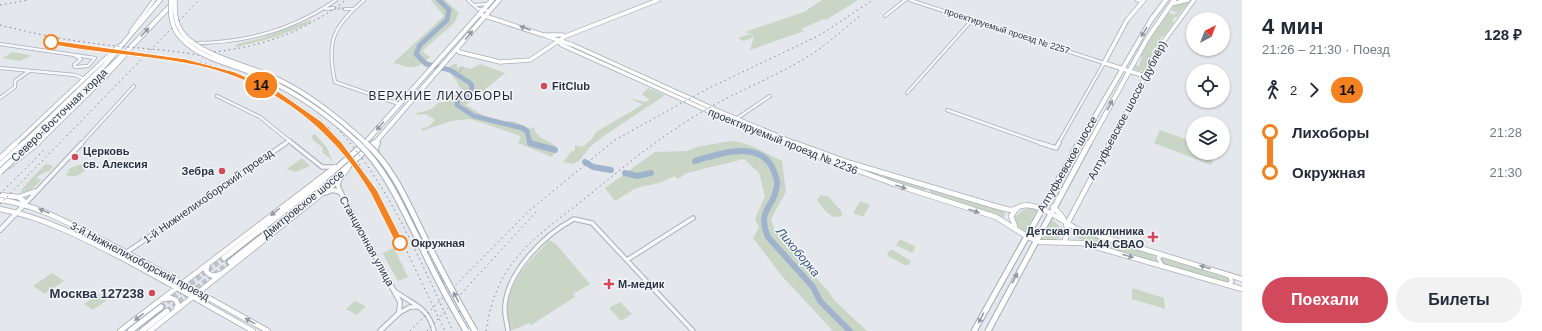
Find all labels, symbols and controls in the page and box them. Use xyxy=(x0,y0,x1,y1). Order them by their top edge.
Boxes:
street label: проектируемый проезд № 2257 xyxy=(943,6,1071,56)
north arrow xyxy=(1186,12,1230,56)
map controls xyxy=(1186,12,1230,160)
text: 4 мин xyxy=(1262,14,1323,39)
one-way arrow xyxy=(519,25,531,31)
one-way arrow xyxy=(1140,26,1147,38)
text: 128 ₽ xyxy=(1484,26,1522,43)
one-way arrow xyxy=(140,27,149,36)
one-way arrow xyxy=(464,30,473,41)
unlabelled marker xyxy=(43,34,59,50)
street label: Алтуфьевское шоссе (дублёр) xyxy=(1085,38,1169,182)
text: 21:26 – 21:30 · Поезд xyxy=(1262,42,1390,57)
button: locate xyxy=(1186,64,1230,108)
street label: Северо-Восточная хорда xyxy=(9,65,110,164)
line badge: 14 xyxy=(243,72,279,98)
text: 14 xyxy=(253,77,269,93)
icon: walk xyxy=(1262,79,1284,101)
icon: forward xyxy=(1303,79,1325,101)
place label: FitClub xyxy=(552,80,590,92)
marker: FitClub xyxy=(539,81,549,91)
text: 14 xyxy=(1339,82,1355,98)
text: 2 xyxy=(1290,83,1297,98)
district label: ВЕРХНИЕ ЛИХОБОРЫ xyxy=(368,89,514,103)
one-way arrow xyxy=(1107,99,1113,111)
street label: проектируемый проезд № 2236 xyxy=(706,105,860,177)
street label: Алтуфьевское шоссе xyxy=(1035,114,1099,214)
button: layers xyxy=(1186,116,1230,160)
one-way arrow xyxy=(375,121,385,131)
text: Лихоборы xyxy=(1292,124,1369,141)
text: 21:28 xyxy=(1489,125,1522,140)
place label: Церковь св. Алексия xyxy=(83,145,148,170)
street label: 1-й Нижнелихоборский проезд xyxy=(141,146,276,246)
marker: Церковь св. Алексия xyxy=(70,152,80,162)
text: Окружная xyxy=(1292,164,1365,181)
place label: Зебра xyxy=(182,165,215,177)
text: 21:30 xyxy=(1489,165,1522,180)
marker: Зебра xyxy=(217,166,227,176)
street label: Дмитровское шоссе xyxy=(260,167,346,241)
one-way arrow xyxy=(896,185,908,191)
street label: Станционная улица xyxy=(337,194,397,289)
one-way arrow xyxy=(38,208,50,214)
one-way arrow xyxy=(269,208,280,216)
one-way arrow xyxy=(968,208,980,214)
street label: 3-й Нижнелихоборский проезд xyxy=(68,219,212,303)
water label: Лихоборка xyxy=(773,224,823,280)
place label: Детская поликлиника №44 СВАО xyxy=(1026,225,1145,250)
marker: Детская поликлиника №44 СВАО xyxy=(1147,231,1159,243)
marker: Окружная xyxy=(392,235,408,251)
place label: Окружная xyxy=(411,237,465,249)
one-way arrow xyxy=(1122,253,1134,259)
one-way arrow xyxy=(1199,264,1211,270)
one-way arrow xyxy=(1012,272,1019,284)
button: Поехали xyxy=(1262,277,1388,323)
button: Билеты xyxy=(1396,277,1522,323)
marker: М-медик xyxy=(603,278,615,290)
place label: М-медик xyxy=(618,278,665,290)
place label: Москва 127238 xyxy=(50,286,144,301)
marker: Москва 127238 xyxy=(147,288,157,298)
one-way arrow xyxy=(452,291,459,303)
one-way arrow xyxy=(134,312,144,320)
one-way arrow xyxy=(978,312,985,324)
one-way arrow xyxy=(244,318,256,324)

